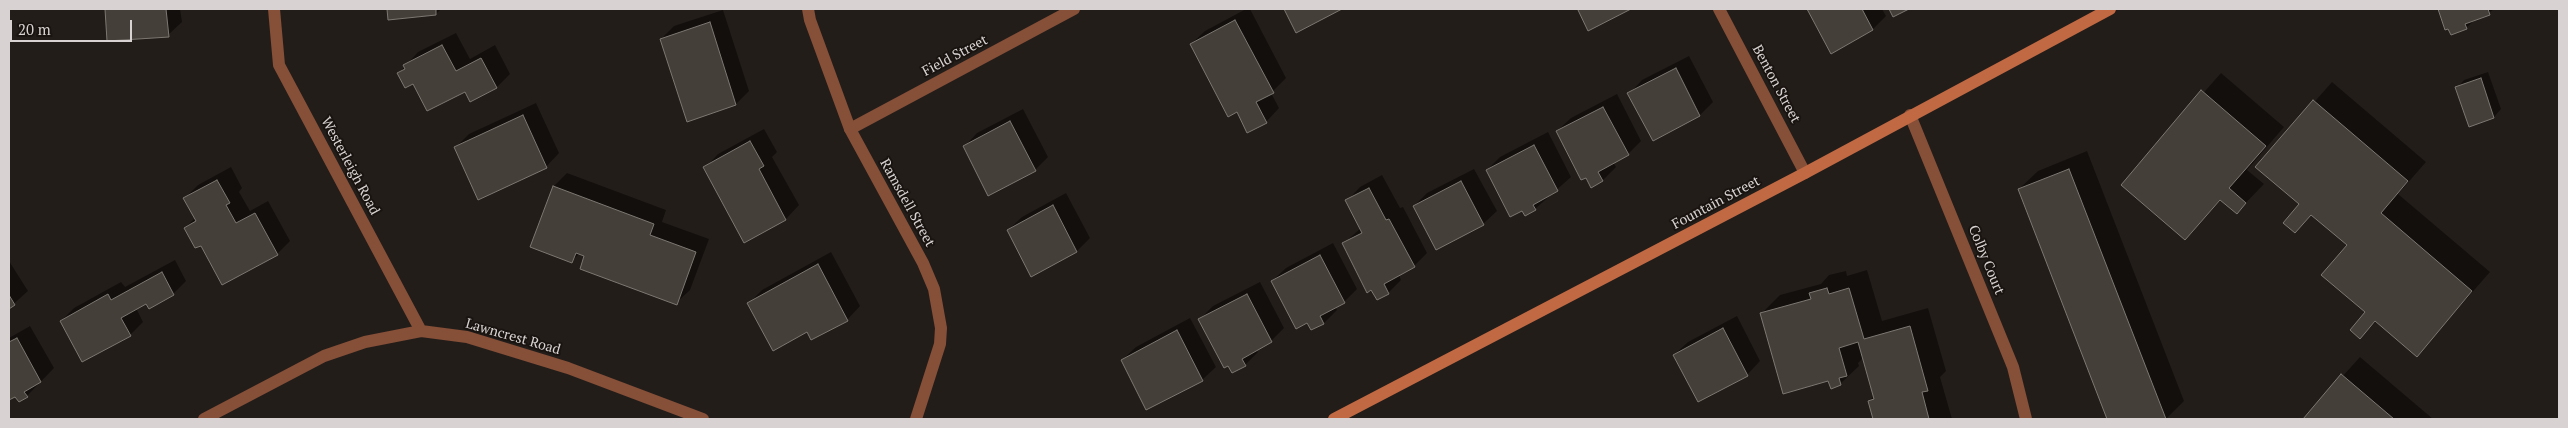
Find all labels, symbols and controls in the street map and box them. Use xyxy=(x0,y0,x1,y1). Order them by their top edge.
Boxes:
scale bar xyxy=(12,10,135,42)
text: 20 m xyxy=(18,19,51,39)
street label: Field Street xyxy=(919,32,991,80)
street label: Benton Street xyxy=(1748,42,1804,126)
street label: Westerleigh Road xyxy=(317,114,383,218)
street label: Ramsdell Street xyxy=(876,156,938,250)
street label: Fountain Street xyxy=(1669,173,1763,233)
street label: Colby Court xyxy=(1964,223,2008,297)
street label: Lawncrest Road xyxy=(464,315,562,359)

